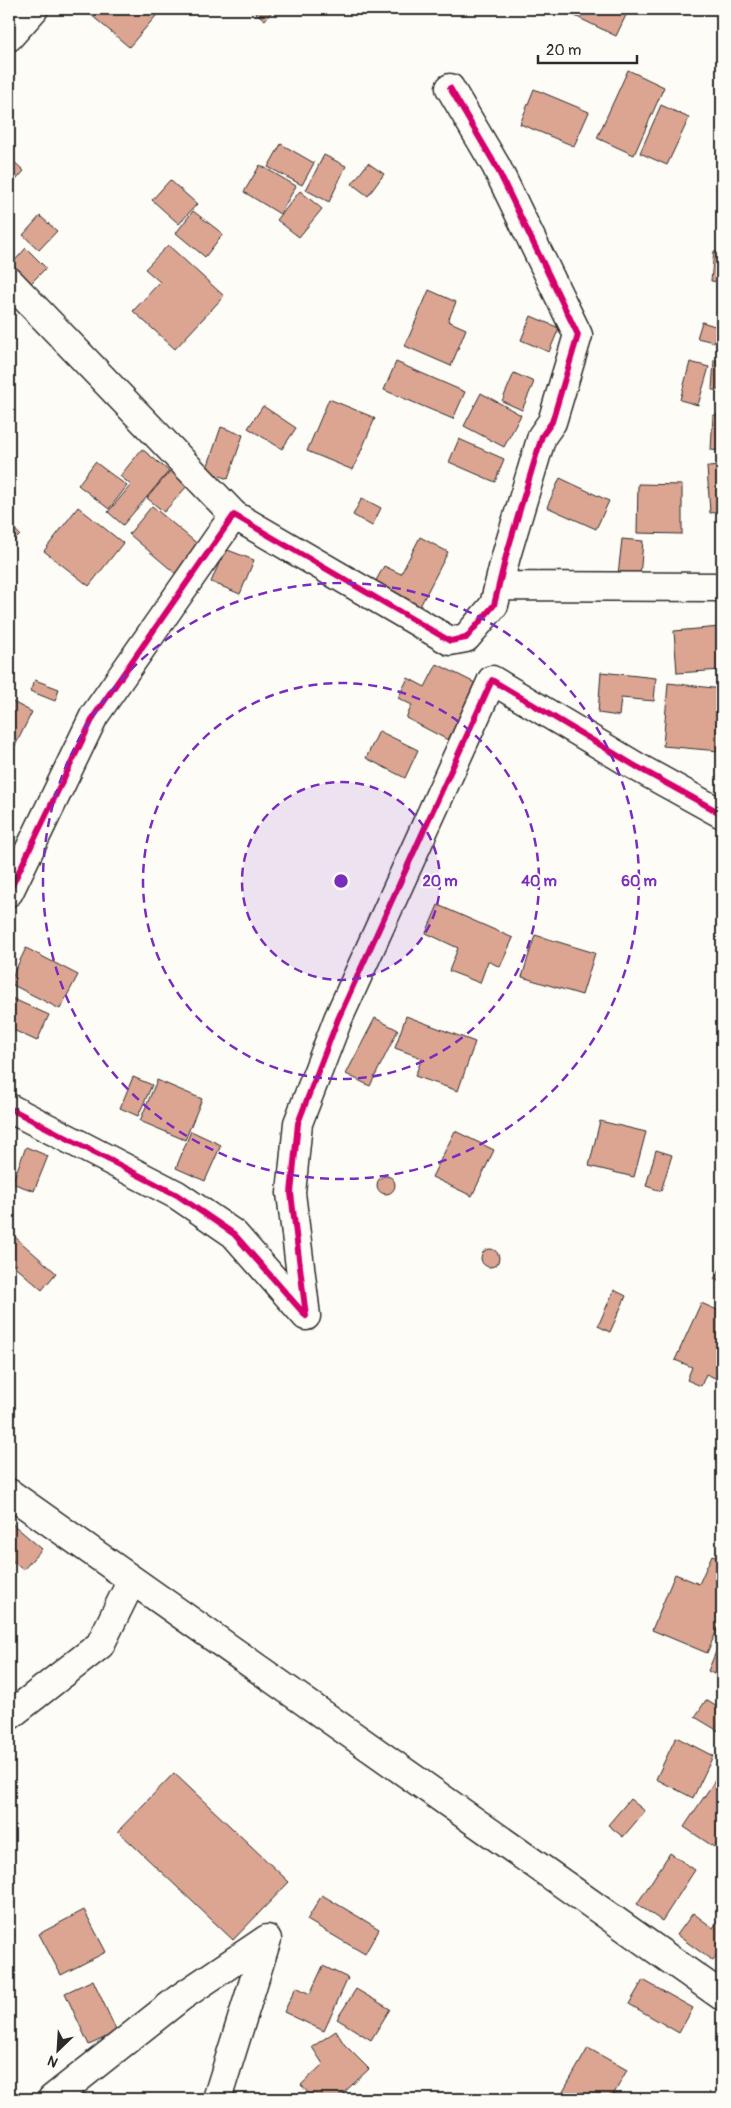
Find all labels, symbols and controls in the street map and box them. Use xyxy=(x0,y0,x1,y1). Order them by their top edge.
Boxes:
scale bar xyxy=(538,32,637,64)
text: 20 m xyxy=(546,41,581,60)
centre of rings xyxy=(332,872,350,890)
text: 20 m xyxy=(422,872,458,891)
text: 40 m xyxy=(521,872,557,891)
text: 60 m xyxy=(621,872,657,891)
north arrow xyxy=(32,2026,82,2076)
text: N xyxy=(45,2052,61,2071)

